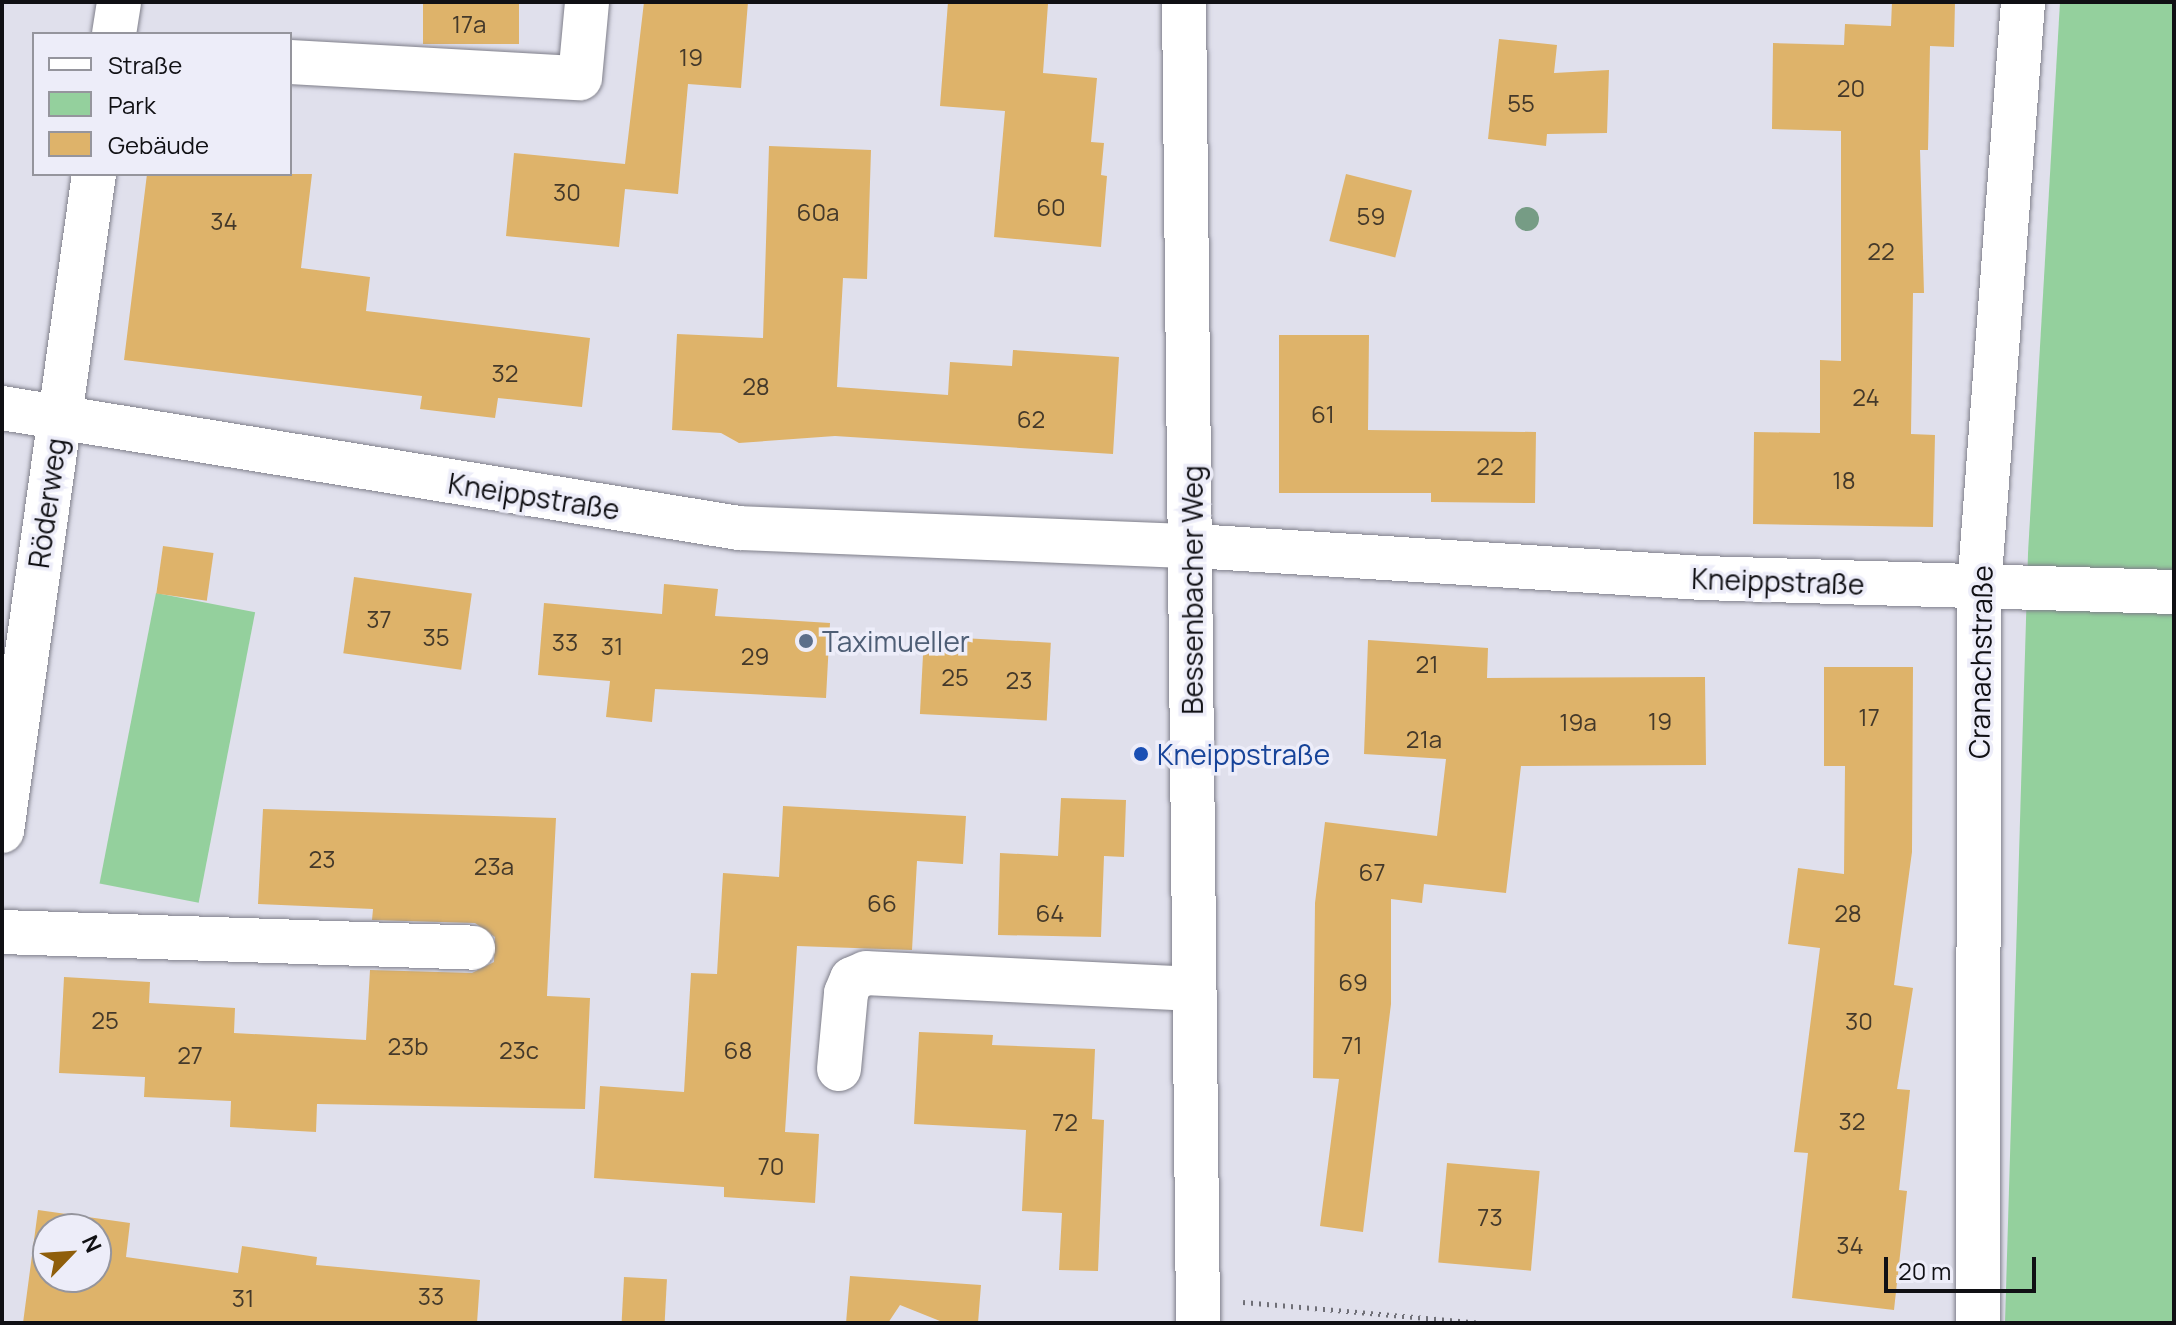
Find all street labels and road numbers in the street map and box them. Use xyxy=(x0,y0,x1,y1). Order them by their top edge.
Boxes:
street label: Röderweg xyxy=(21,436,73,570)
street label: Bessenbacher Weg xyxy=(1175,465,1209,715)
street label: Kneippstraße xyxy=(446,466,622,526)
street label: Kneippstraße xyxy=(1691,561,1865,601)
street label: Cranachstraße xyxy=(1962,565,1998,759)

